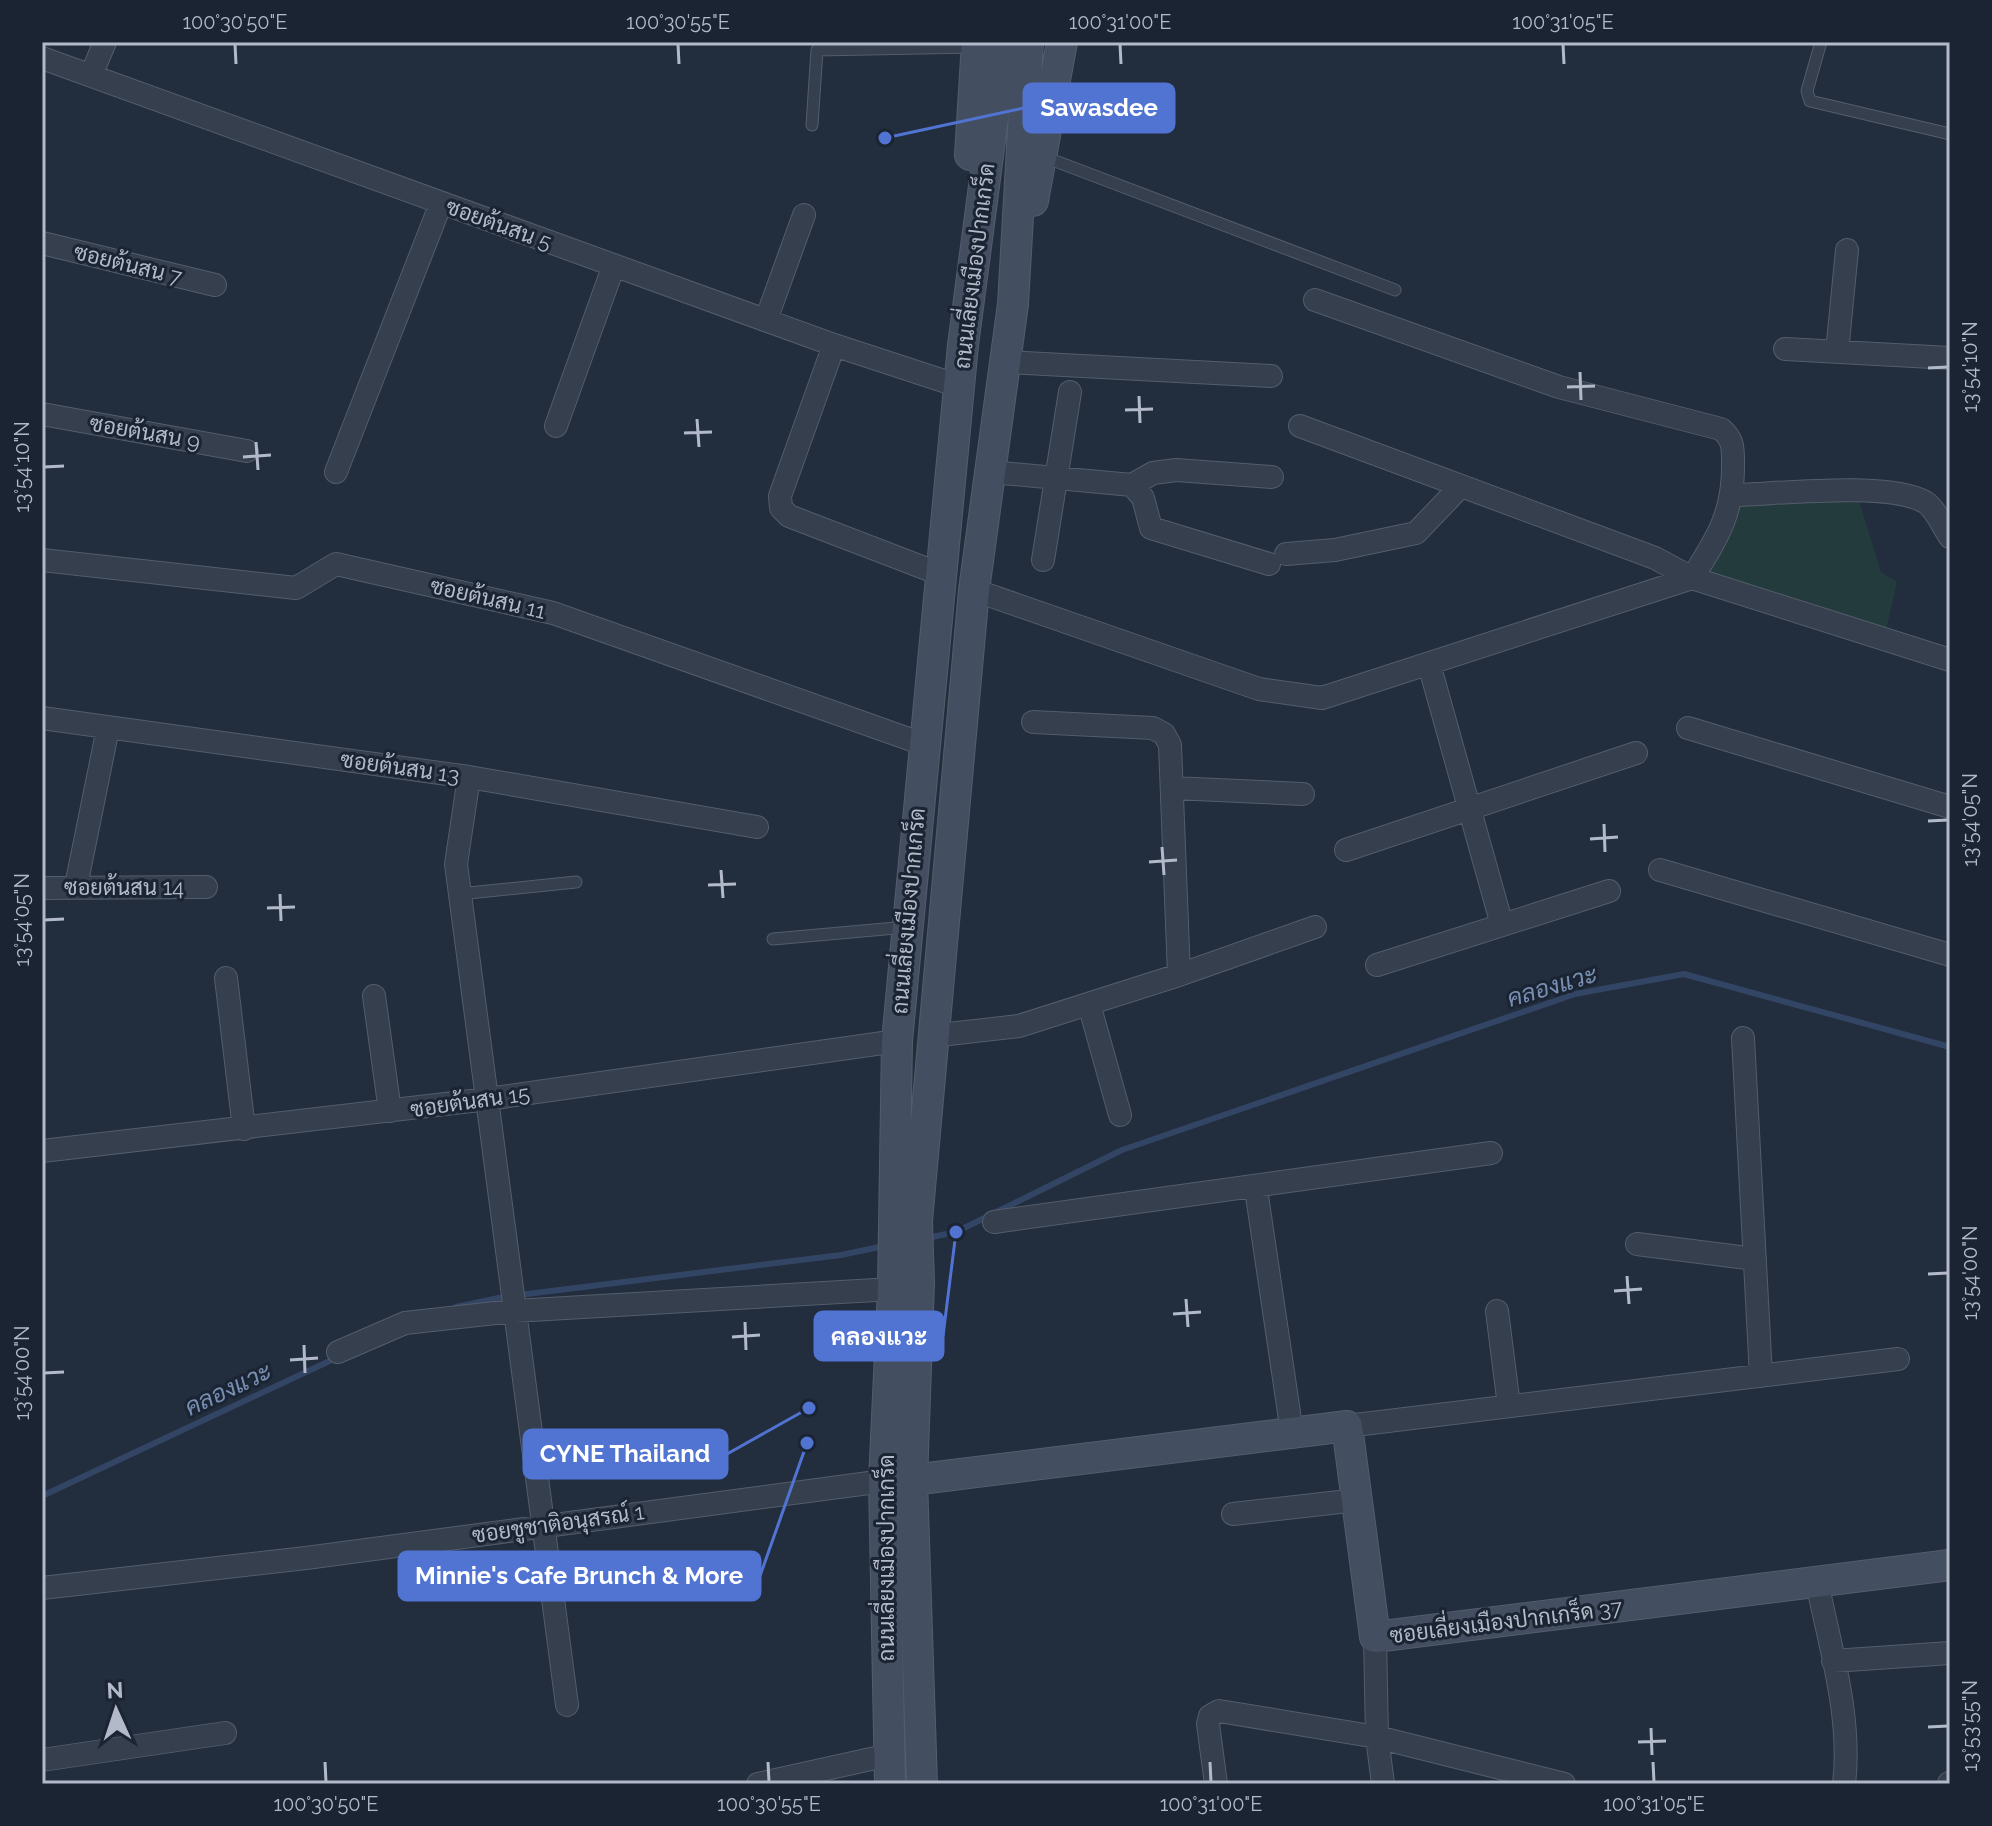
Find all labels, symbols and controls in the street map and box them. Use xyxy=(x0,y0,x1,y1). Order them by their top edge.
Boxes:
text: 100°30'50"E xyxy=(182,10,288,34)
text: 100°30'55"E xyxy=(626,10,730,34)
text: 100°31'00"E xyxy=(1069,10,1171,34)
text: 100°31'05"E xyxy=(1512,10,1614,34)
callout: Sawasdee xyxy=(1024,84,1174,132)
text: Sawasdee xyxy=(1040,93,1158,122)
street label: ถนนเลี่ยงเมืองปากเกร็ด xyxy=(943,161,1000,370)
street label: ซอยต้นสน 5 xyxy=(442,192,556,255)
street label: ซอยต้นสน 7 xyxy=(71,237,185,290)
text: 13°54'10"N xyxy=(1958,321,1982,413)
street label: ซอยต้นสน 9 xyxy=(88,409,202,455)
text: 13°54'10"N xyxy=(10,421,34,513)
street label: ซอยต้นสน 11 xyxy=(428,571,548,624)
street label: ซอยต้นสน 13 xyxy=(339,745,461,788)
text: 13°54'05"N xyxy=(1958,773,1982,867)
street label: ถนนเลี่ยงเมืองปากเกร็ด xyxy=(880,806,930,1015)
text: 13°54'05"N xyxy=(10,873,34,967)
street label: ซอยต้นสน 14 xyxy=(64,873,184,900)
water label: คลองแวะ xyxy=(1504,959,1601,1013)
street label: ซอยต้นสน 15 xyxy=(409,1079,531,1122)
text: 13°54'00"N xyxy=(1958,1226,1982,1321)
callout: คลองแวะ xyxy=(815,1312,943,1360)
text: คลองแวะ xyxy=(831,1322,927,1351)
text: 13°54'00"N xyxy=(10,1326,34,1421)
water label: คลองแวะ xyxy=(180,1356,276,1422)
callout: CYNE Thailand xyxy=(524,1430,727,1478)
text: CYNE Thailand xyxy=(540,1439,710,1468)
street label: ถนนเลี่ยงเมืองปากเกร็ด xyxy=(867,1454,899,1662)
street label: ซอยชูชาติอนุสรณ์ 1 xyxy=(470,1497,646,1551)
callout: Minnie's Cafe Brunch & More xyxy=(399,1552,760,1600)
text: Minnie's Cafe Brunch & More xyxy=(415,1561,743,1590)
street label: ซอยเลี่ยงเมืองปากเกร็ด 37 xyxy=(1387,1588,1624,1648)
north arrow xyxy=(76,1670,156,1750)
text: N xyxy=(106,1677,124,1703)
text: 13°53'55"N xyxy=(1958,1680,1982,1772)
text: 100°30'50"E xyxy=(273,1792,379,1816)
text: 100°30'55"E xyxy=(717,1792,821,1816)
text: 100°31'00"E xyxy=(1160,1792,1262,1816)
text: 100°31'05"E xyxy=(1603,1792,1705,1816)

